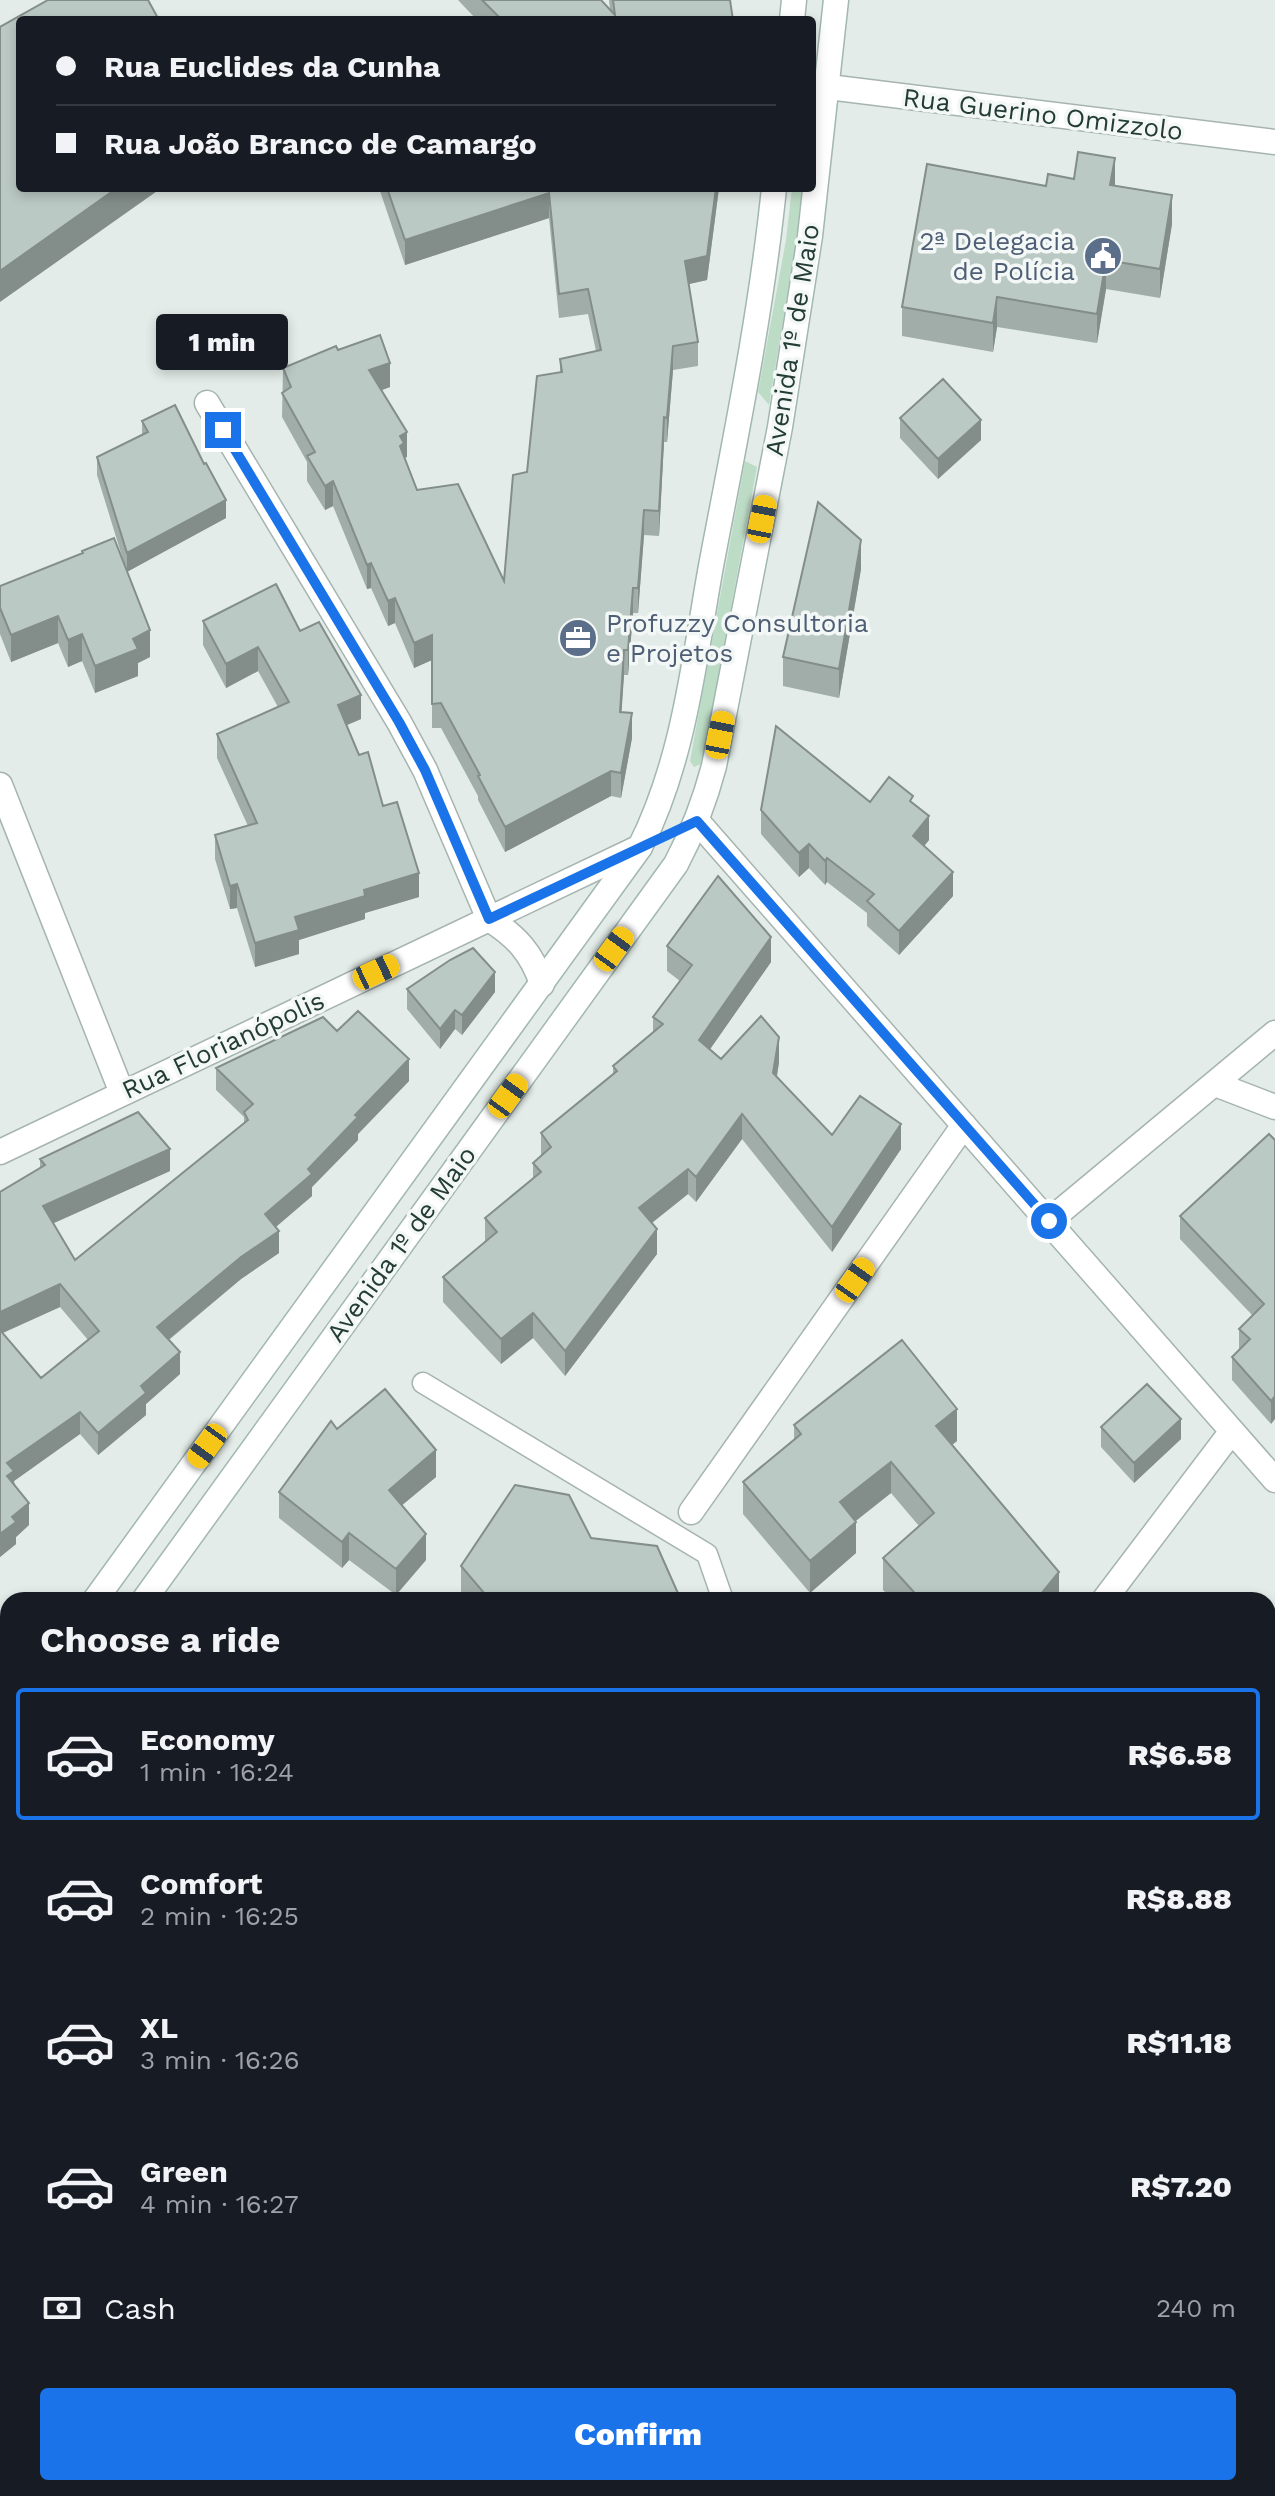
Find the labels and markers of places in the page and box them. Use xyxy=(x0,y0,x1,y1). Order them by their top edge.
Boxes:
place label: 2ª Delegacia de Polícia xyxy=(920,226,1075,286)
public building icon: 2ª Delegacia de Polícia xyxy=(1082,235,1124,277)
place label: Profuzzy Consultoria e Projetos xyxy=(606,608,869,668)
office icon: Profuzzy Consultoria e Projetos xyxy=(557,617,599,659)

